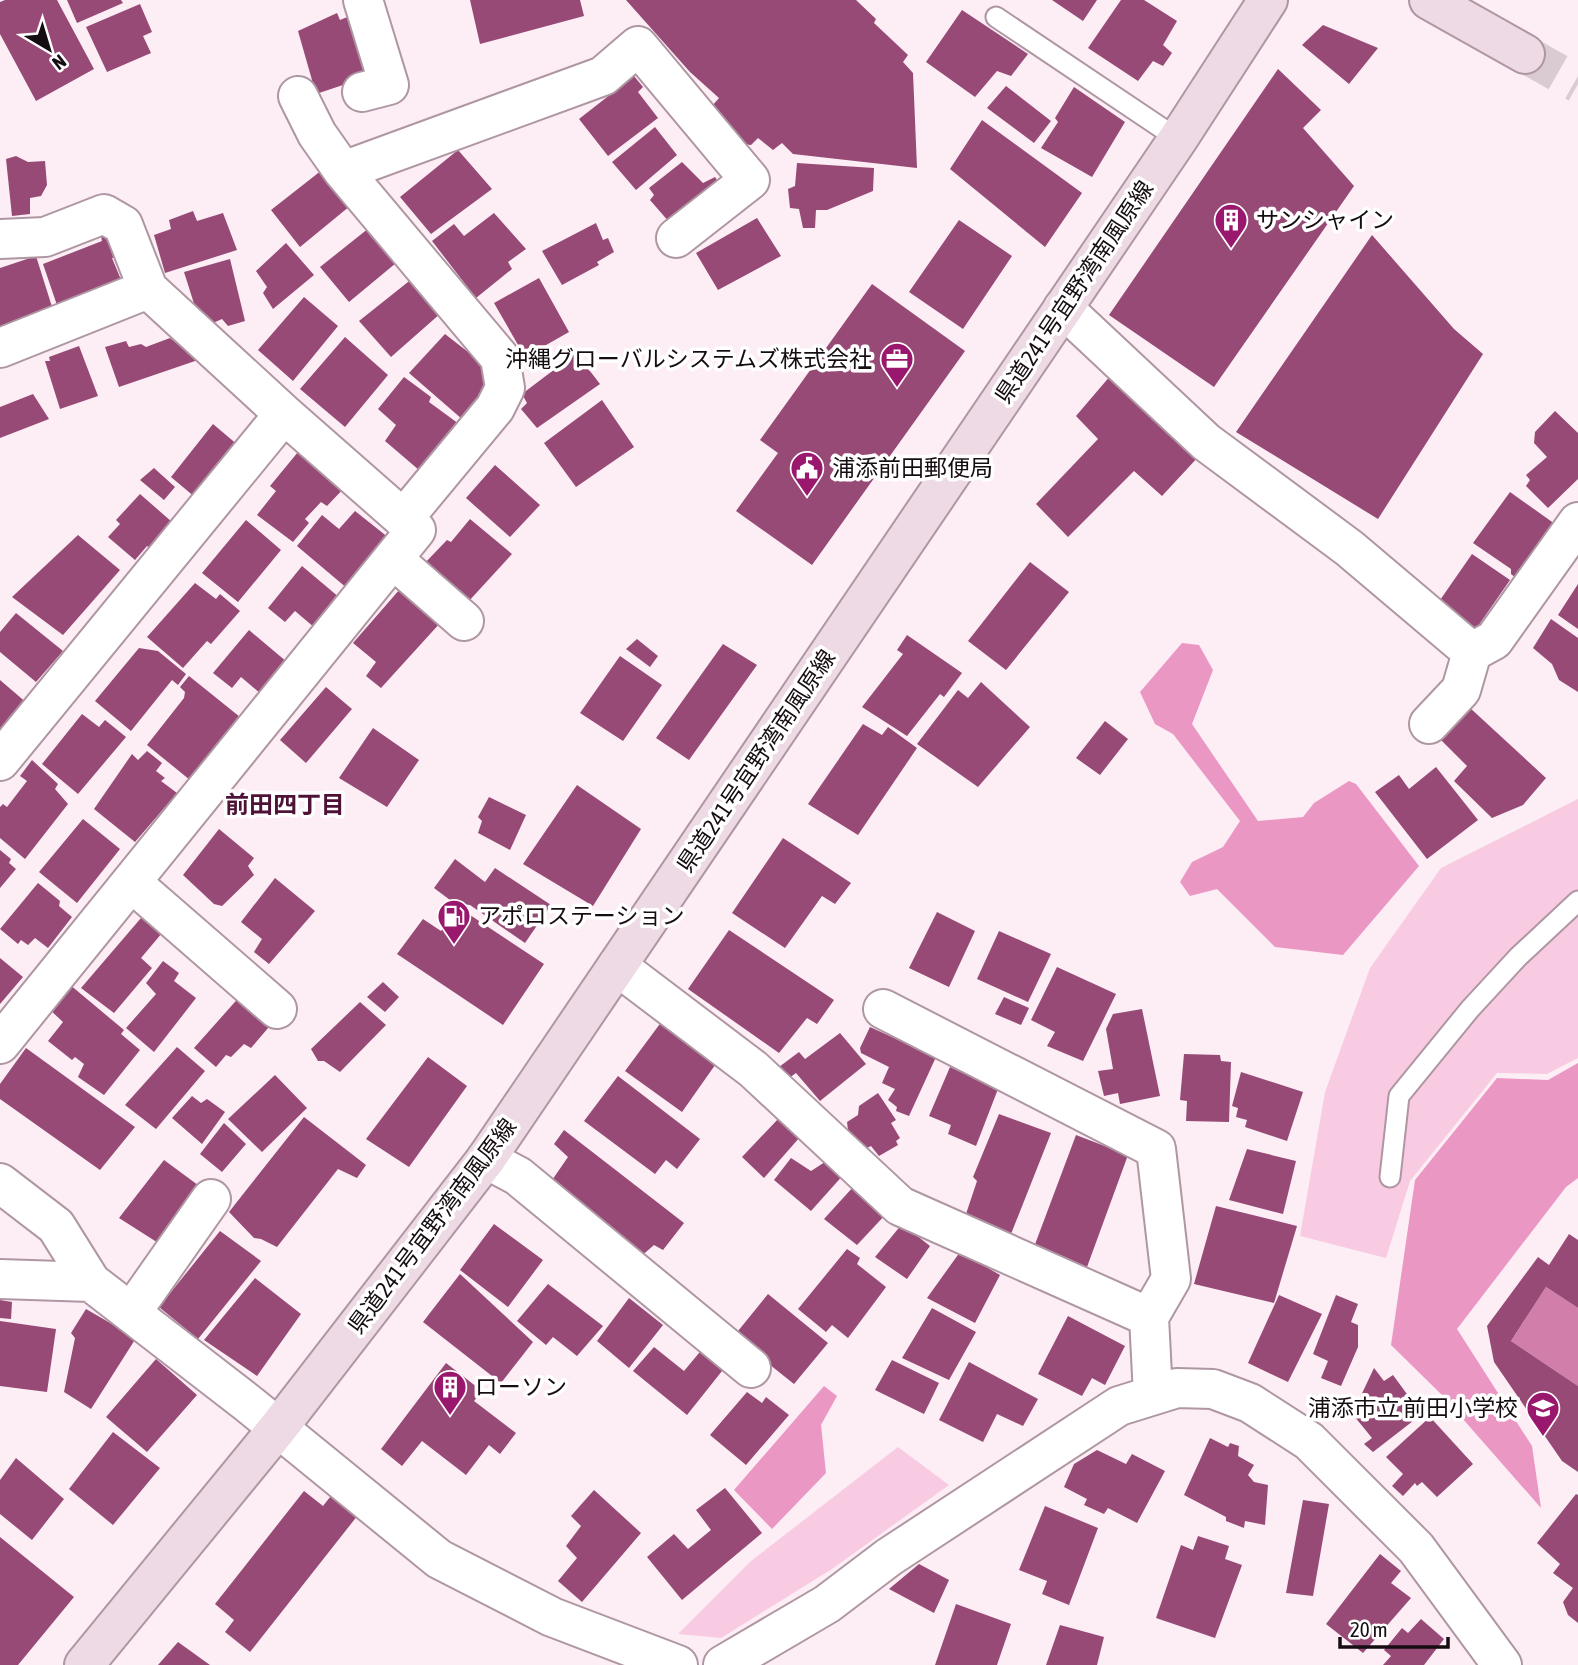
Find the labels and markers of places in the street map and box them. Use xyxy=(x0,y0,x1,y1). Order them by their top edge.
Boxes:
building icon: サンシャイン xyxy=(1212,201,1250,250)
place label: サンシャイン xyxy=(1256,207,1394,233)
office icon: 沖縄グローバルシステムズ株式会社 xyxy=(878,340,916,389)
place label: 沖縄グローバルシステムズ株式会社 xyxy=(505,346,872,372)
public building icon: 浦添前田郵便局 xyxy=(788,449,826,498)
place label: 浦添前田郵便局 xyxy=(832,455,993,481)
fuel station icon: アポロステーション xyxy=(435,897,473,946)
place label: アポロステーション xyxy=(478,903,685,929)
building icon: ローソン xyxy=(431,1368,469,1417)
place label: ローソン xyxy=(475,1374,567,1400)
school or university icon: 浦添市立 前田小学校 xyxy=(1524,1389,1562,1438)
place label: 浦添市立 前田小学校 xyxy=(1308,1395,1518,1421)

